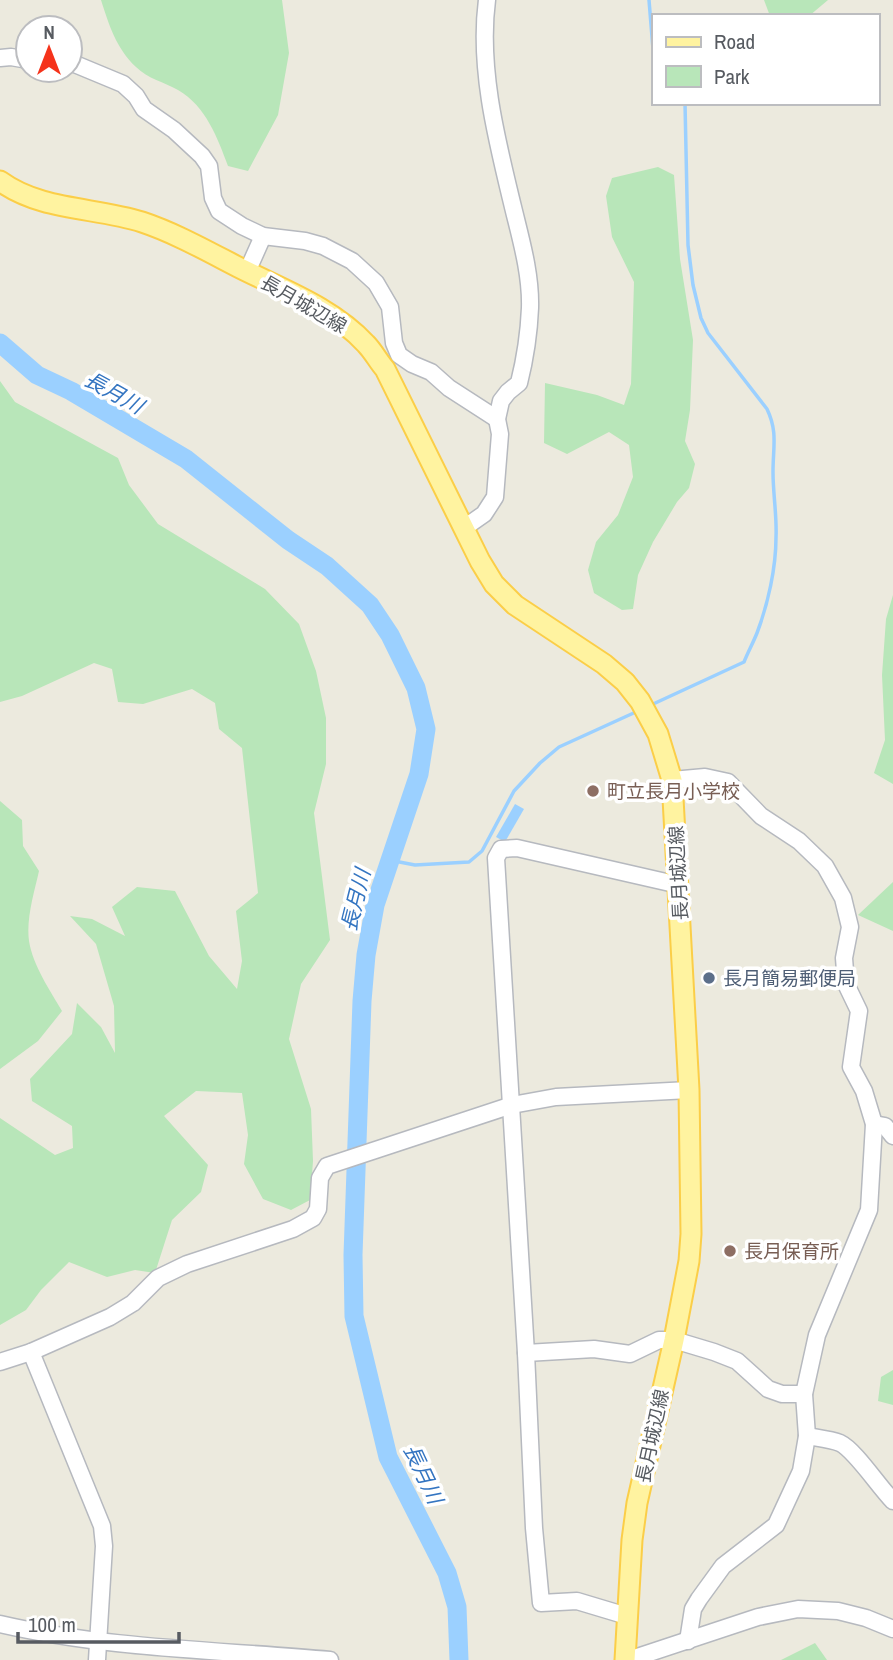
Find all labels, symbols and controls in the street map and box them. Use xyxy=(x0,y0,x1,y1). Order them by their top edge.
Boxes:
north arrow xyxy=(14,14,84,84)
legend xyxy=(652,14,879,105)
text: N xyxy=(43,19,55,45)
text: Road xyxy=(714,27,755,56)
text: Park xyxy=(714,62,750,91)
street label: 長月城辺線 xyxy=(256,269,352,339)
water label: 長月川 xyxy=(80,365,151,421)
place label: 町立長月小学校 xyxy=(607,778,740,804)
marker: 町立長月小学校 xyxy=(585,783,601,799)
street label: 長月城辺線 xyxy=(663,825,693,921)
water label: 長月川 xyxy=(334,864,378,934)
place label: 長月簡易郵便局 xyxy=(723,965,856,991)
marker: 長月簡易郵便局 xyxy=(701,970,717,986)
place label: 長月保育所 xyxy=(744,1238,839,1264)
marker: 長月保育所 xyxy=(722,1243,738,1259)
street label: 長月城辺線 xyxy=(629,1387,675,1485)
water label: 長月川 xyxy=(397,1439,451,1510)
scale bar xyxy=(18,1600,178,1644)
text: 100 m xyxy=(28,1610,76,1639)

